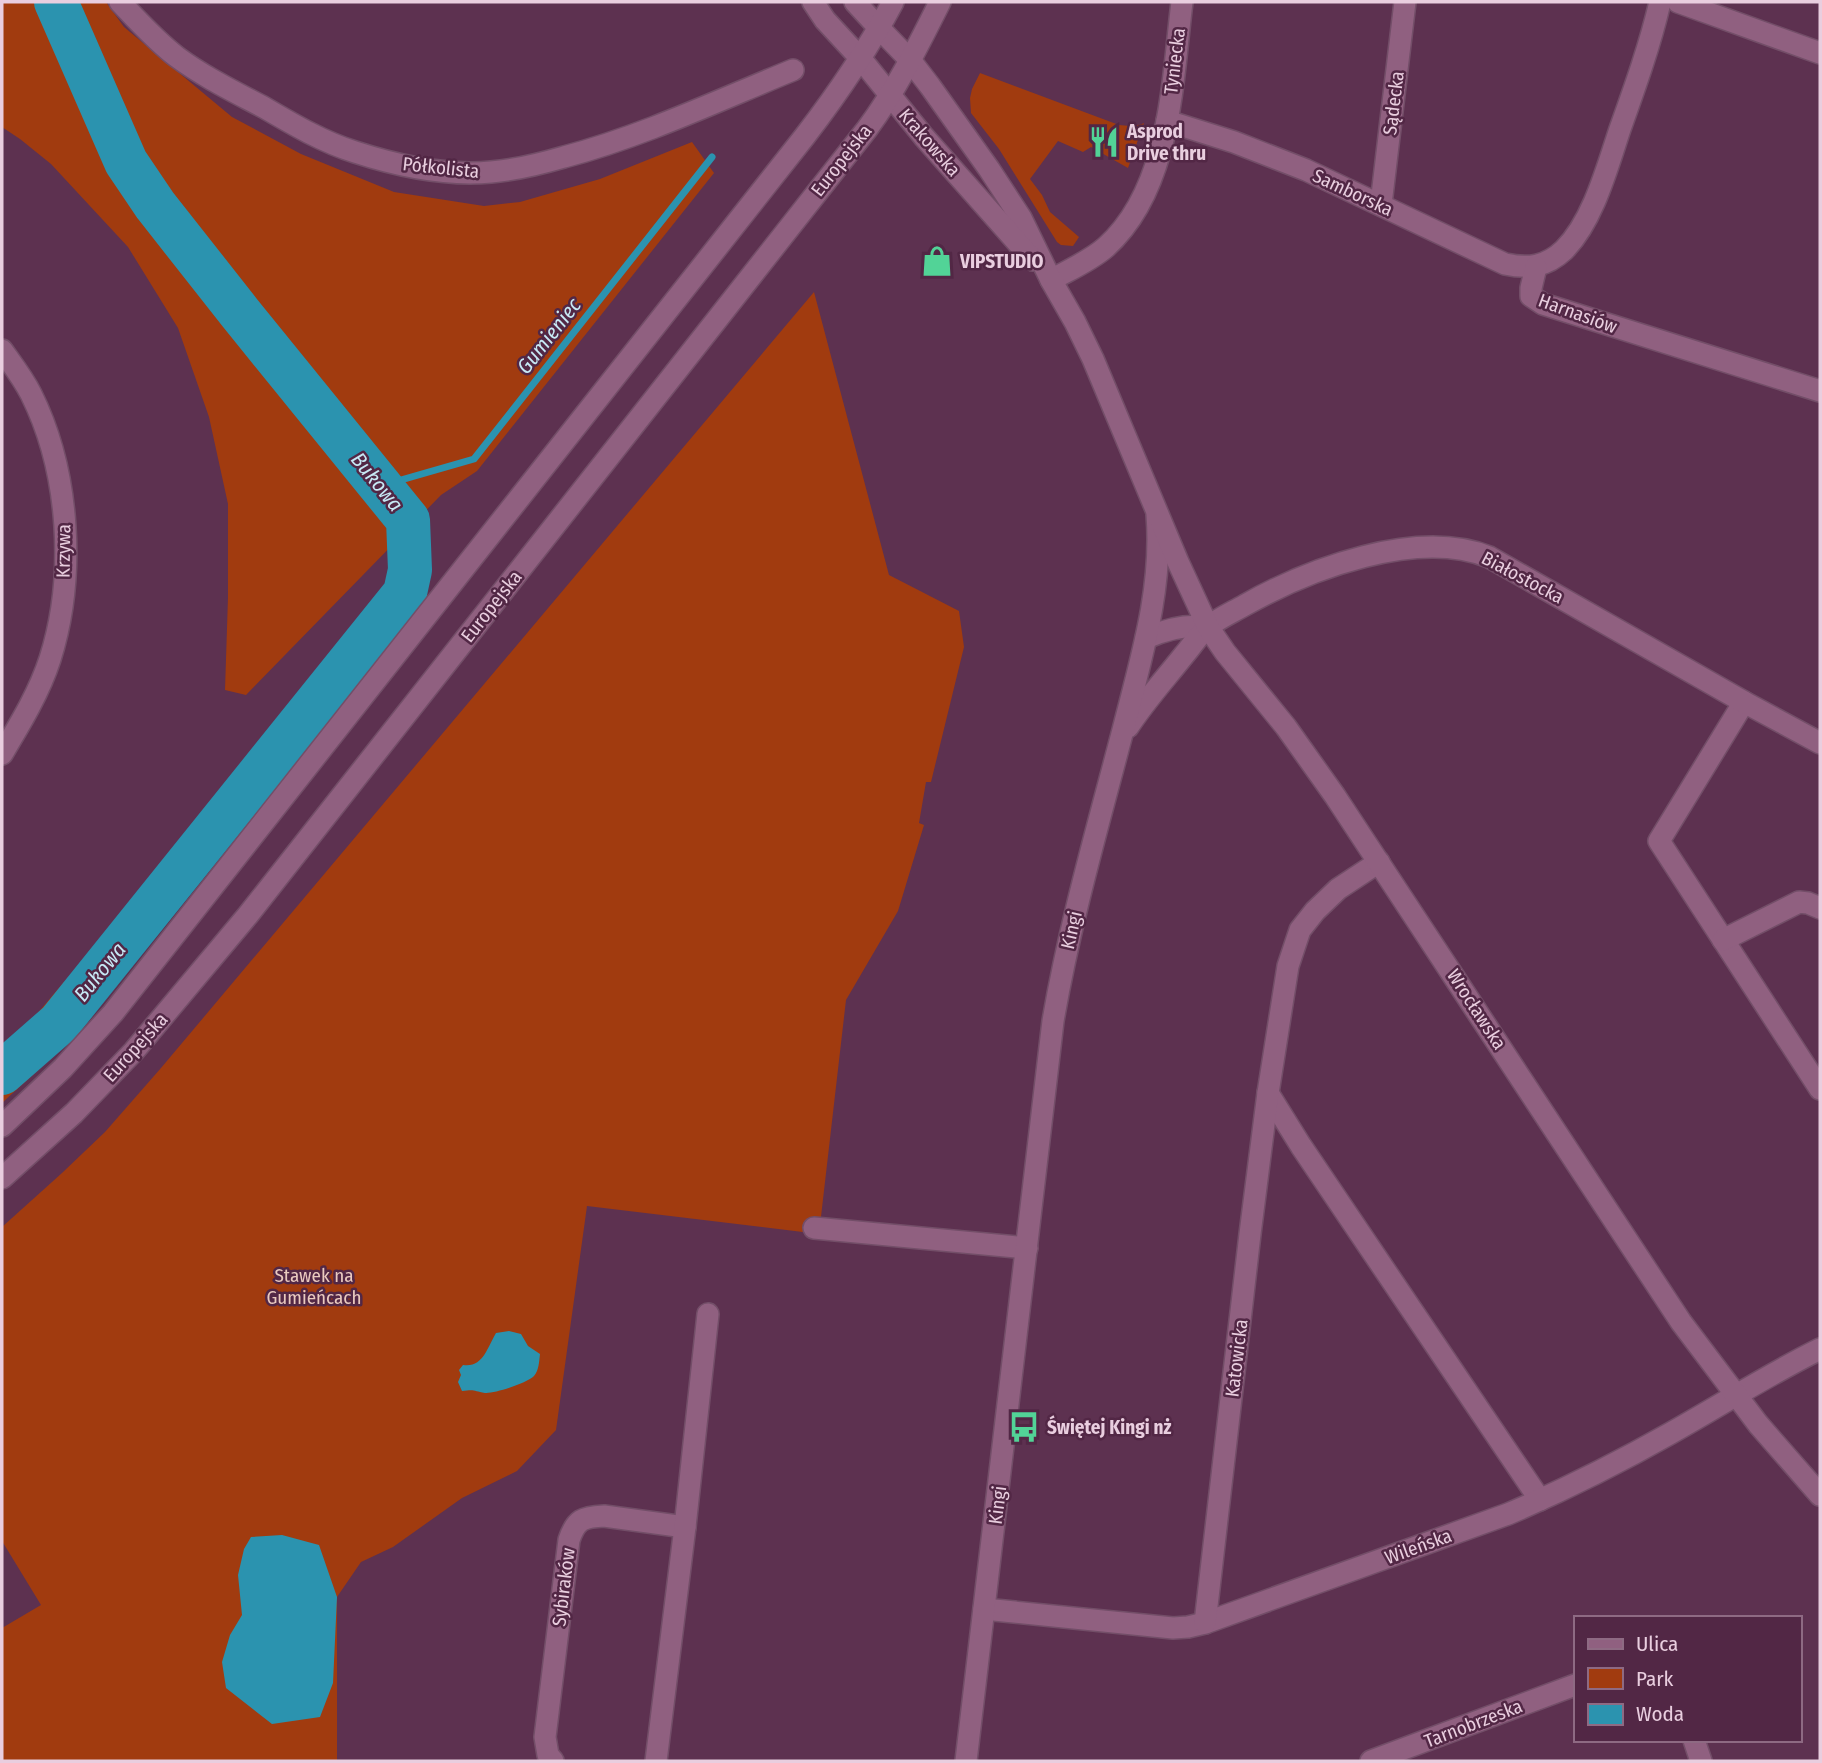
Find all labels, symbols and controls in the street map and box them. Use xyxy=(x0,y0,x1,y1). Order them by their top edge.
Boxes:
street label: Tyniecka xyxy=(1159,27,1190,96)
street label: Sądecka xyxy=(1378,70,1409,136)
street label: Krakowska xyxy=(894,104,965,181)
street label: Europejska xyxy=(806,120,877,201)
place label: Asprod Drive thru xyxy=(1126,120,1206,165)
restaurant icon: Asprod Drive thru xyxy=(1087,125,1121,159)
street label: Półkolista xyxy=(402,152,480,183)
street label: Samborska xyxy=(1309,164,1397,221)
shop icon: VIPSTUDIO xyxy=(920,244,954,278)
place label: VIPSTUDIO xyxy=(959,250,1043,273)
street label: Harnasiów xyxy=(1535,289,1621,338)
water label: Gumieniec xyxy=(511,292,587,379)
water label: Bukowa xyxy=(345,447,409,517)
street label: Krzywa xyxy=(52,524,75,578)
street label: Białostocka xyxy=(1478,546,1568,609)
street label: Europejska xyxy=(456,566,527,647)
street label: Kingi xyxy=(1056,909,1087,951)
water label: Bukowa xyxy=(68,937,132,1007)
street label: Wrocławska xyxy=(1442,965,1511,1054)
street label: Europejska xyxy=(98,1008,172,1087)
park label: Stawek na Gumieńcach xyxy=(266,1264,362,1309)
street label: Katowicka xyxy=(1220,1318,1253,1398)
bus stop icon: Świętej Kingi nż xyxy=(1007,1410,1041,1444)
place label: Świętej Kingi nż xyxy=(1047,1415,1172,1439)
street label: Kingi xyxy=(984,1485,1011,1526)
street label: Wileńska xyxy=(1382,1524,1455,1569)
street label: Sybiraków xyxy=(547,1546,580,1628)
legend xyxy=(1574,1616,1801,1742)
text: Ulica xyxy=(1636,1631,1678,1657)
text: Park xyxy=(1636,1666,1674,1692)
street label: Tarnobrzeska xyxy=(1421,1694,1525,1753)
text: Woda xyxy=(1636,1701,1684,1727)

